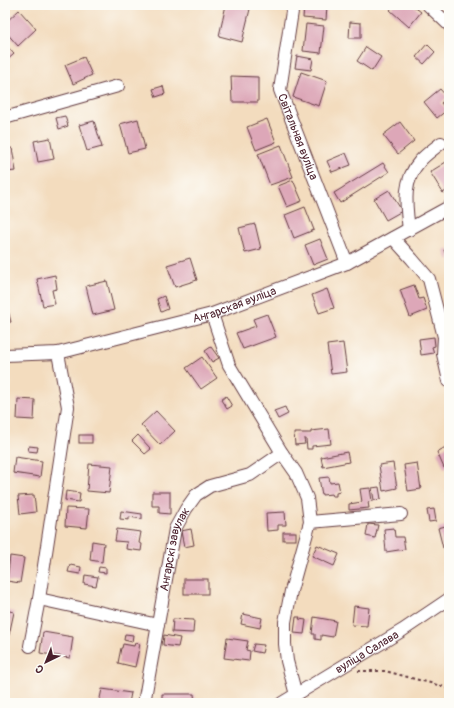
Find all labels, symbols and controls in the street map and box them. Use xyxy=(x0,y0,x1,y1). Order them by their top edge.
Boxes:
street label: Світальная вуліца xyxy=(274,92,321,183)
street label: Ангарская вуліца xyxy=(191,283,279,327)
street label: Ангарскі завулак xyxy=(157,505,193,593)
street label: вуліца Салава xyxy=(332,627,402,677)
north arrow xyxy=(26,642,66,682)
text: С xyxy=(32,662,46,676)

